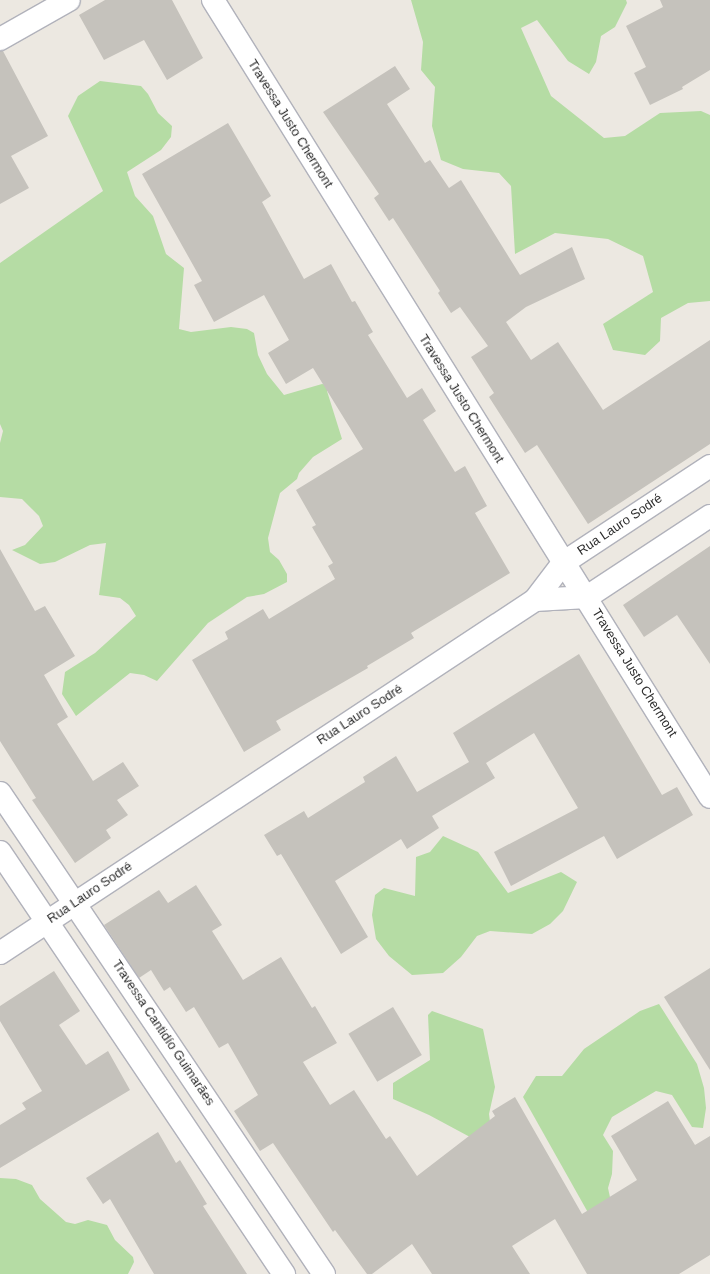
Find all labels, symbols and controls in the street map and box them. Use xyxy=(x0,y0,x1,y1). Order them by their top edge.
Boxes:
street label: Travessa Justo Chermont xyxy=(244,57,336,191)
street label: Travessa Justo Chermont xyxy=(415,332,507,466)
street label: Rua Lauro Sodré xyxy=(575,491,665,559)
street label: Travessa Justo Chermont xyxy=(588,606,680,740)
street label: Rua Lauro Sodré xyxy=(314,681,406,749)
street label: Rua Lauro Sodré xyxy=(45,859,135,927)
street label: Travessa Cantidío Guimarães xyxy=(108,957,218,1109)

